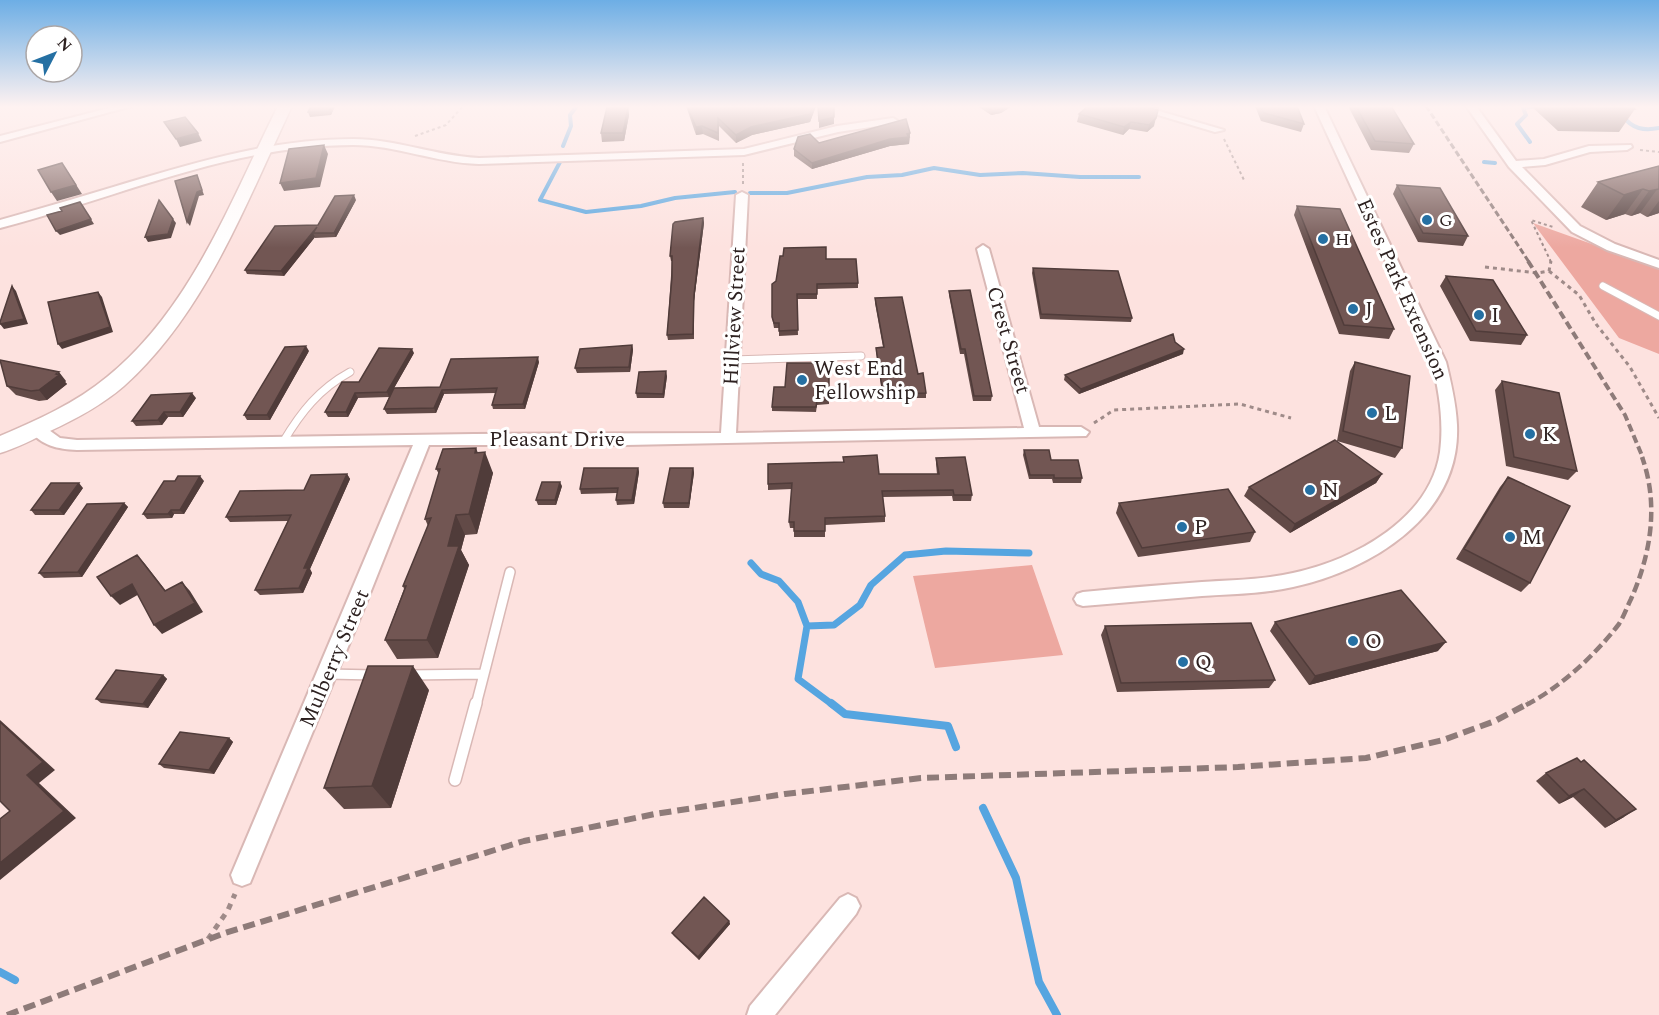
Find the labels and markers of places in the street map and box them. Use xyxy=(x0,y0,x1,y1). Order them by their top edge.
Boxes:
place label: G xyxy=(1439,207,1453,234)
marker: G xyxy=(1420,213,1434,227)
place label: H xyxy=(1335,226,1350,253)
marker: H xyxy=(1316,232,1330,246)
place label: J xyxy=(1365,294,1373,326)
place label: I xyxy=(1491,300,1499,332)
marker: J xyxy=(1346,302,1360,316)
marker: I xyxy=(1472,308,1486,322)
place label: West End Fellowship xyxy=(814,353,916,409)
marker: West End Fellowship xyxy=(795,373,809,387)
place label: L xyxy=(1384,398,1397,430)
marker: L xyxy=(1365,406,1379,420)
place label: K xyxy=(1542,419,1557,451)
marker: K xyxy=(1523,427,1537,441)
place label: N xyxy=(1322,475,1339,507)
marker: N xyxy=(1303,483,1317,497)
place label: P xyxy=(1194,512,1207,544)
marker: P xyxy=(1175,520,1189,534)
place label: M xyxy=(1522,522,1542,554)
marker: M xyxy=(1503,530,1517,544)
place label: O xyxy=(1365,626,1382,658)
marker: O xyxy=(1346,634,1360,648)
place label: Q xyxy=(1195,647,1212,679)
marker: Q xyxy=(1176,655,1190,669)

